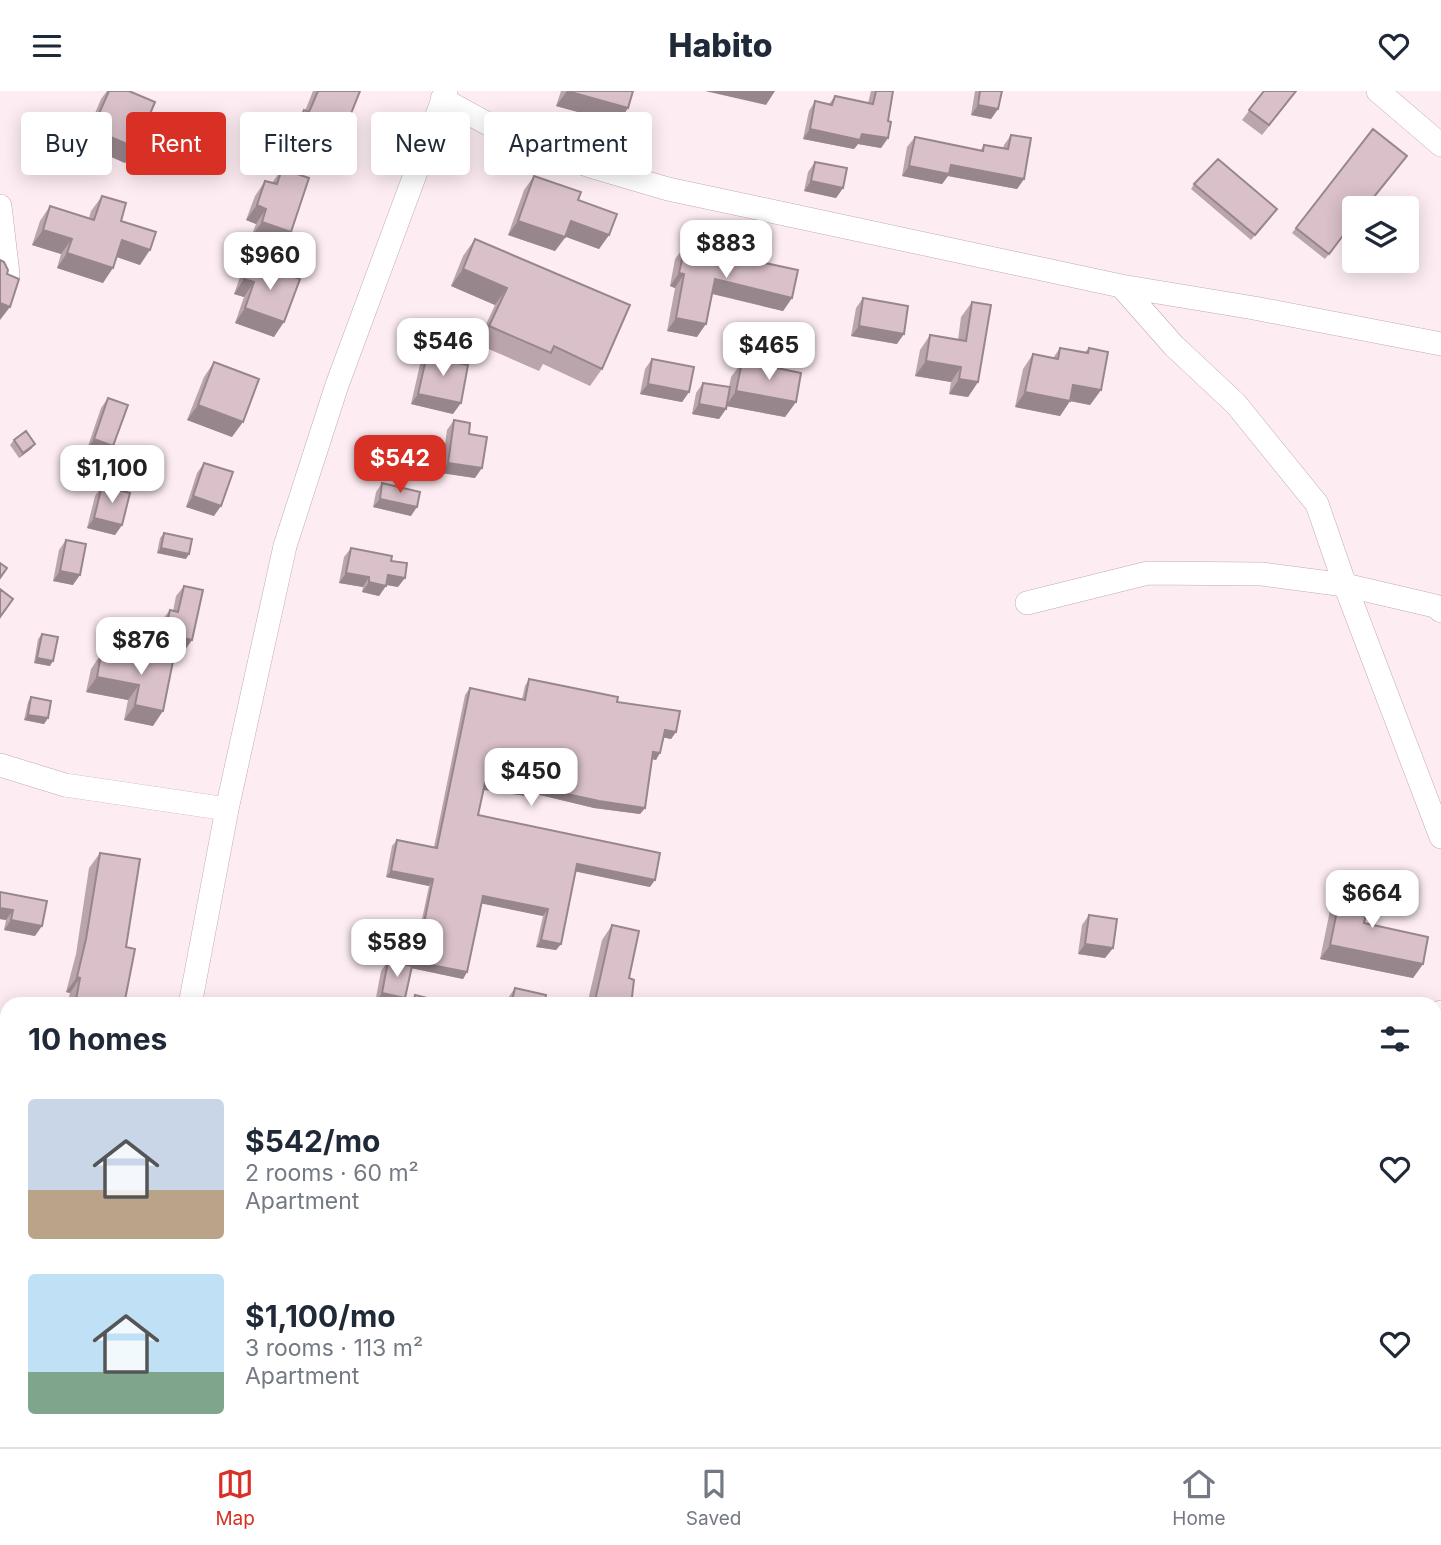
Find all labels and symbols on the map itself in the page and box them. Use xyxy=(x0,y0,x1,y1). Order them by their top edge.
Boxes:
pin: $883 xyxy=(685,221,767,280)
pin: $960 xyxy=(229,233,311,292)
pin: $546 xyxy=(402,319,484,378)
pin: $465 xyxy=(728,323,810,382)
pin: $542 xyxy=(359,435,441,495)
pin: $1,100 xyxy=(55,445,169,505)
pin: $876 xyxy=(100,617,182,677)
pin: $450 xyxy=(490,749,572,808)
pin: $664 xyxy=(1331,871,1413,930)
pin: $589 xyxy=(356,919,438,979)

